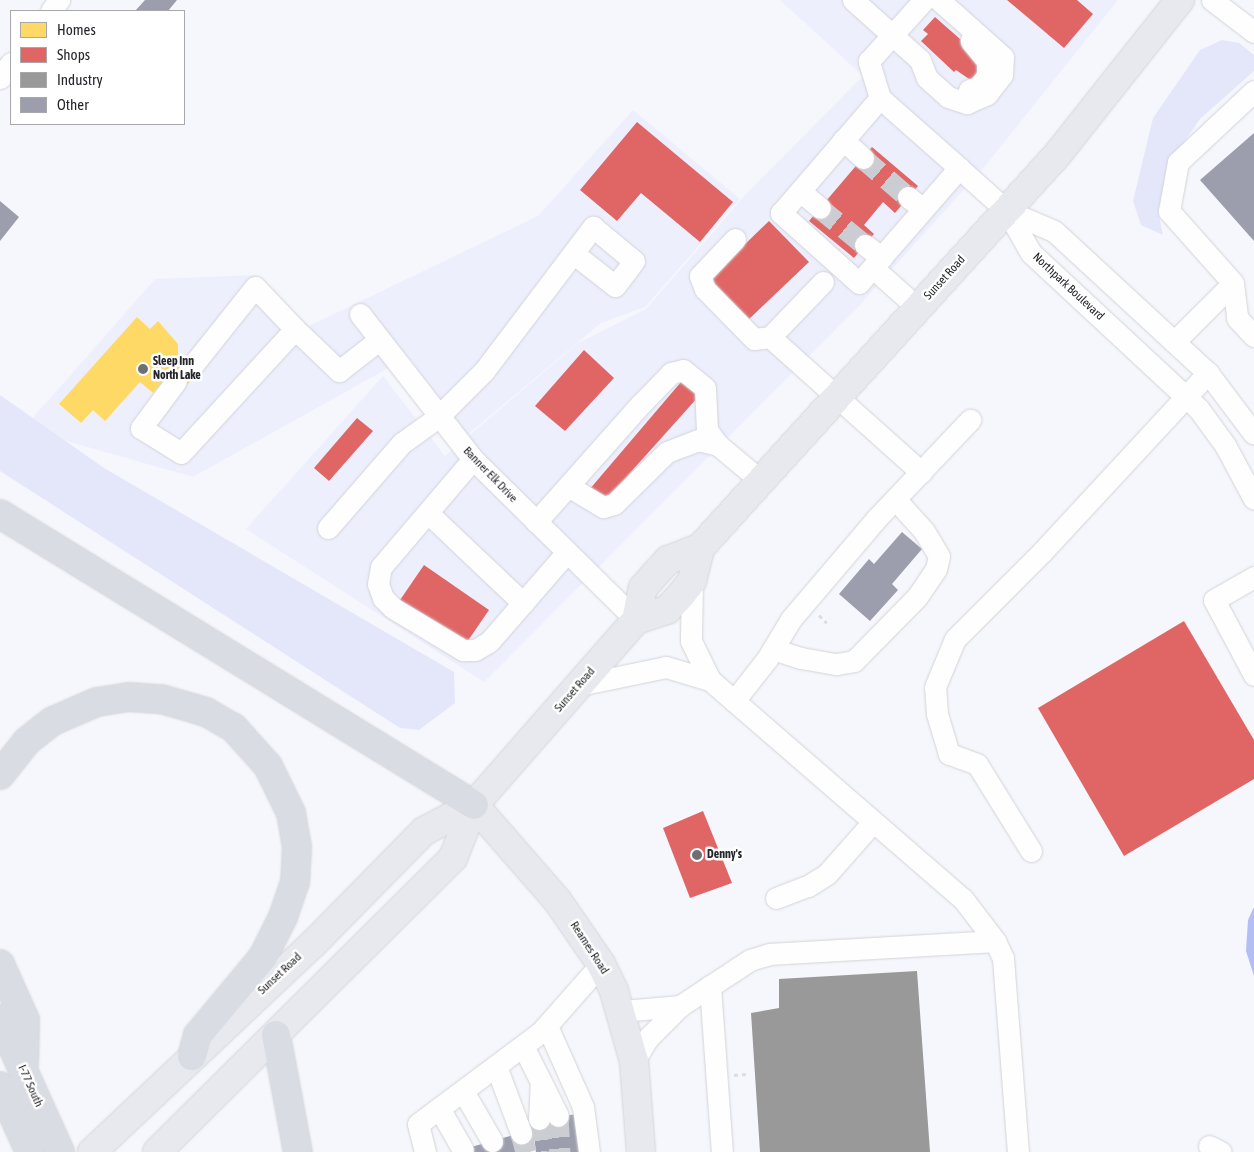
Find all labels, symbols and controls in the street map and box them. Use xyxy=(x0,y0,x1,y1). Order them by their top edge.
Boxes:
legend xyxy=(10,10,185,125)
text: Homes xyxy=(57,21,96,38)
text: Shops xyxy=(57,46,90,63)
text: Industry xyxy=(57,71,103,88)
text: Other xyxy=(57,96,89,113)
street label: Northpark Boulevard xyxy=(1029,250,1107,324)
street label: Sunset Road xyxy=(921,253,969,303)
place label: Sleep Inn North Lake xyxy=(153,355,201,383)
marker: Sleep Inn North Lake xyxy=(137,363,149,375)
street label: Banner Elk Drive xyxy=(460,444,520,506)
street label: Sunset Road xyxy=(552,665,598,715)
place label: Denny's xyxy=(707,848,742,862)
marker: Denny's xyxy=(691,849,703,861)
street label: Reames Road xyxy=(567,919,611,977)
street label: Sunset Road xyxy=(255,950,305,998)
street label: I-77 South xyxy=(14,1063,46,1109)

